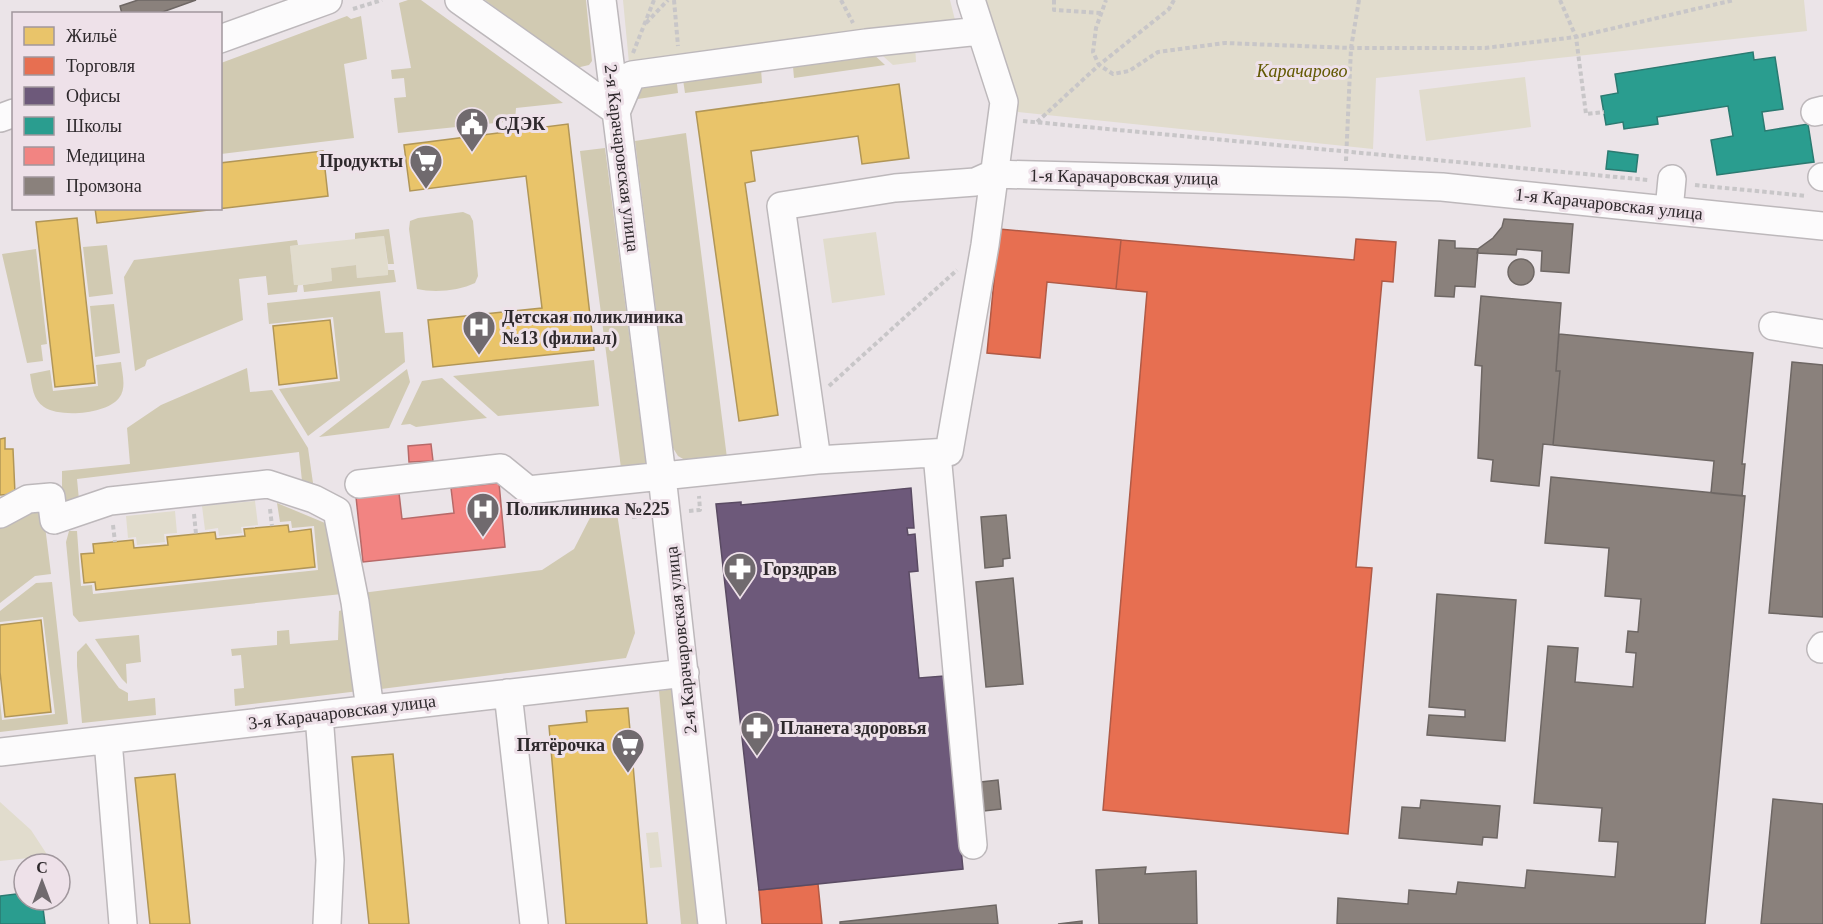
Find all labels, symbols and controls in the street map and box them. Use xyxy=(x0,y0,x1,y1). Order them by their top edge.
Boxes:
legend xyxy=(12,12,222,210)
text: Жильё xyxy=(66,26,117,46)
text: Торговля xyxy=(66,56,135,76)
park label: Карачарово xyxy=(1256,61,1347,81)
street label: 2-я Карачаровская улица xyxy=(601,63,643,253)
text: Офисы xyxy=(66,86,120,106)
public building icon: СДЭК xyxy=(454,106,490,153)
place label: СДЭК xyxy=(495,114,545,134)
text: Школы xyxy=(66,116,122,136)
supermarket icon: Продукты xyxy=(408,143,444,190)
text: Медицина xyxy=(66,146,145,166)
place label: Продукты xyxy=(319,151,403,171)
street label: 1-я Карачаровская улица xyxy=(1029,165,1219,189)
text: Промзона xyxy=(66,176,142,196)
street label: 1-я Карачаровская улица xyxy=(1514,184,1704,224)
place label: Детская поликлиника №13 (филиал) xyxy=(502,307,683,349)
hospital icon: Детская поликлиника №13 (филиал) xyxy=(461,309,497,356)
hospital icon: Поликлиника №225 xyxy=(465,491,501,538)
place label: Поликлиника №225 xyxy=(506,499,670,519)
street label: 2-я Карачаровская улица xyxy=(661,545,701,735)
pharmacy icon: Горздрав xyxy=(722,551,758,598)
place label: Горздрав xyxy=(763,559,837,579)
street label: 3-я Карачаровская улица xyxy=(247,691,437,733)
pharmacy icon: Планета здоровья xyxy=(739,710,775,757)
place label: Планета здоровья xyxy=(780,718,927,738)
supermarket icon: Пятёрочка xyxy=(610,727,646,774)
place label: Пятёрочка xyxy=(517,735,605,755)
north arrow xyxy=(12,852,72,912)
text: С xyxy=(36,859,48,876)

